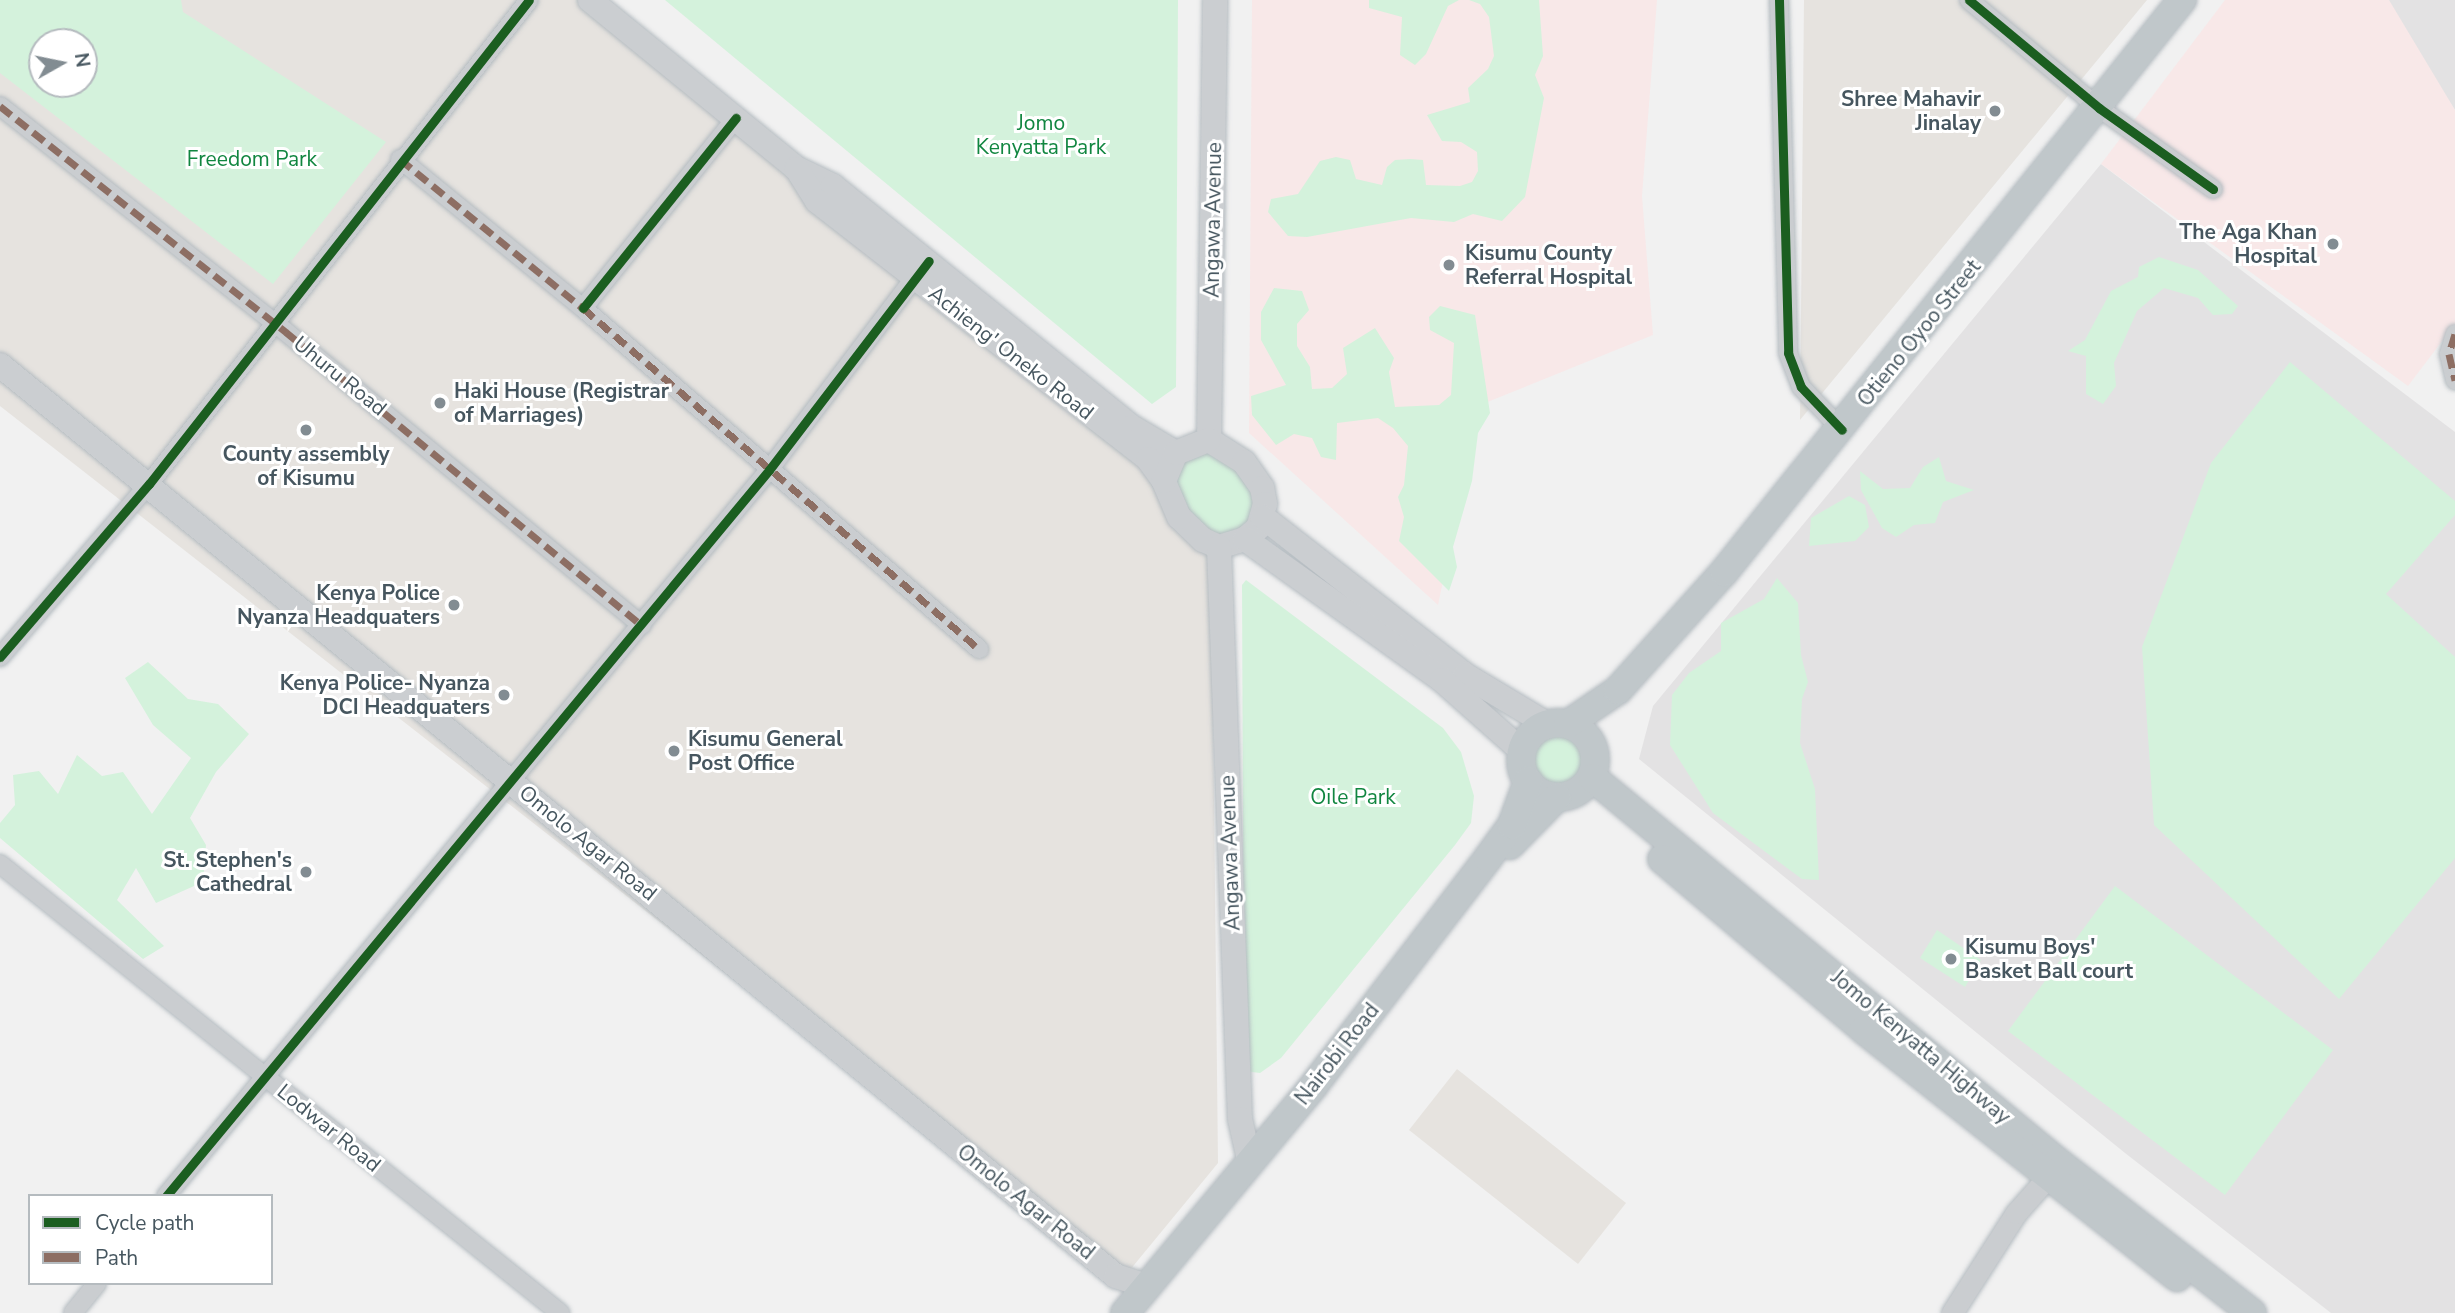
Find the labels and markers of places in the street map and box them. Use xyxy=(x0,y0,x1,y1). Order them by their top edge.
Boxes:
place label: Shree Mahavir Jinalay xyxy=(1841,86,1981,136)
marker: Shree Mahavir Jinalay xyxy=(1987,103,2003,119)
place label: The Aga Khan Hospital xyxy=(2179,219,2317,269)
marker: The Aga Khan Hospital xyxy=(2323,234,2343,254)
place label: Kisumu County Referral Hospital xyxy=(1465,240,1632,290)
marker: Kisumu County Referral Hospital xyxy=(1439,255,1459,275)
place label: Haki House (Registrar of Marriages) xyxy=(454,378,669,428)
marker: Haki House (Registrar of Marriages) xyxy=(432,395,448,411)
marker: County assembly of Kisumu xyxy=(298,422,314,438)
place label: County assembly of Kisumu xyxy=(223,441,389,491)
place label: Kenya Police Nyanza Headquaters xyxy=(237,580,440,630)
marker: Kenya Police Nyanza Headquaters xyxy=(446,597,462,613)
place label: Kenya Police- Nyanza DCI Headquaters xyxy=(280,670,490,720)
marker: Kenya Police- Nyanza DCI Headquaters xyxy=(496,687,512,703)
place label: Kisumu General Post Office xyxy=(688,726,843,776)
marker: Kisumu General Post Office xyxy=(666,743,682,759)
place label: St. Stephen's Cathedral xyxy=(163,847,292,897)
marker: St. Stephen's Cathedral xyxy=(298,864,314,880)
place label: Kisumu Boys' Basket Ball court xyxy=(1965,934,2133,984)
marker: Kisumu Boys' Basket Ball court xyxy=(1943,951,1959,967)

